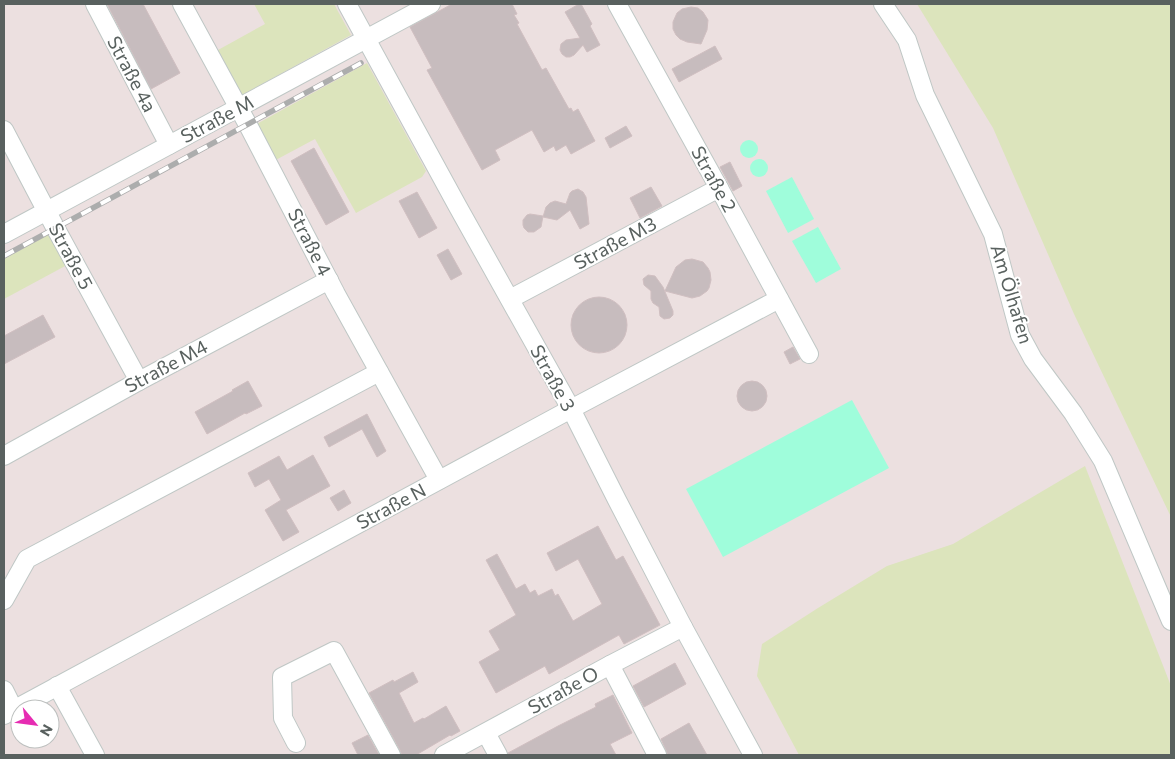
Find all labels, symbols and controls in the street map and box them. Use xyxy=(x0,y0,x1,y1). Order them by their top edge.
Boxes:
street label: Straße 4a xyxy=(103,32,162,116)
street label: Straße M xyxy=(176,90,257,147)
street label: Straße 2 xyxy=(687,142,742,216)
street label: Straße 4 xyxy=(284,204,337,279)
street label: Straße M3 xyxy=(570,211,660,274)
street label: Straße 5 xyxy=(44,219,99,293)
street label: Am Ölhafen xyxy=(987,242,1038,346)
street label: Straße M4 xyxy=(120,334,211,397)
street label: Straße 3 xyxy=(526,341,581,415)
street label: Straße N xyxy=(352,478,430,533)
street label: Straße O xyxy=(524,661,602,718)
north arrow xyxy=(10,699,60,749)
text: N xyxy=(37,722,57,739)

